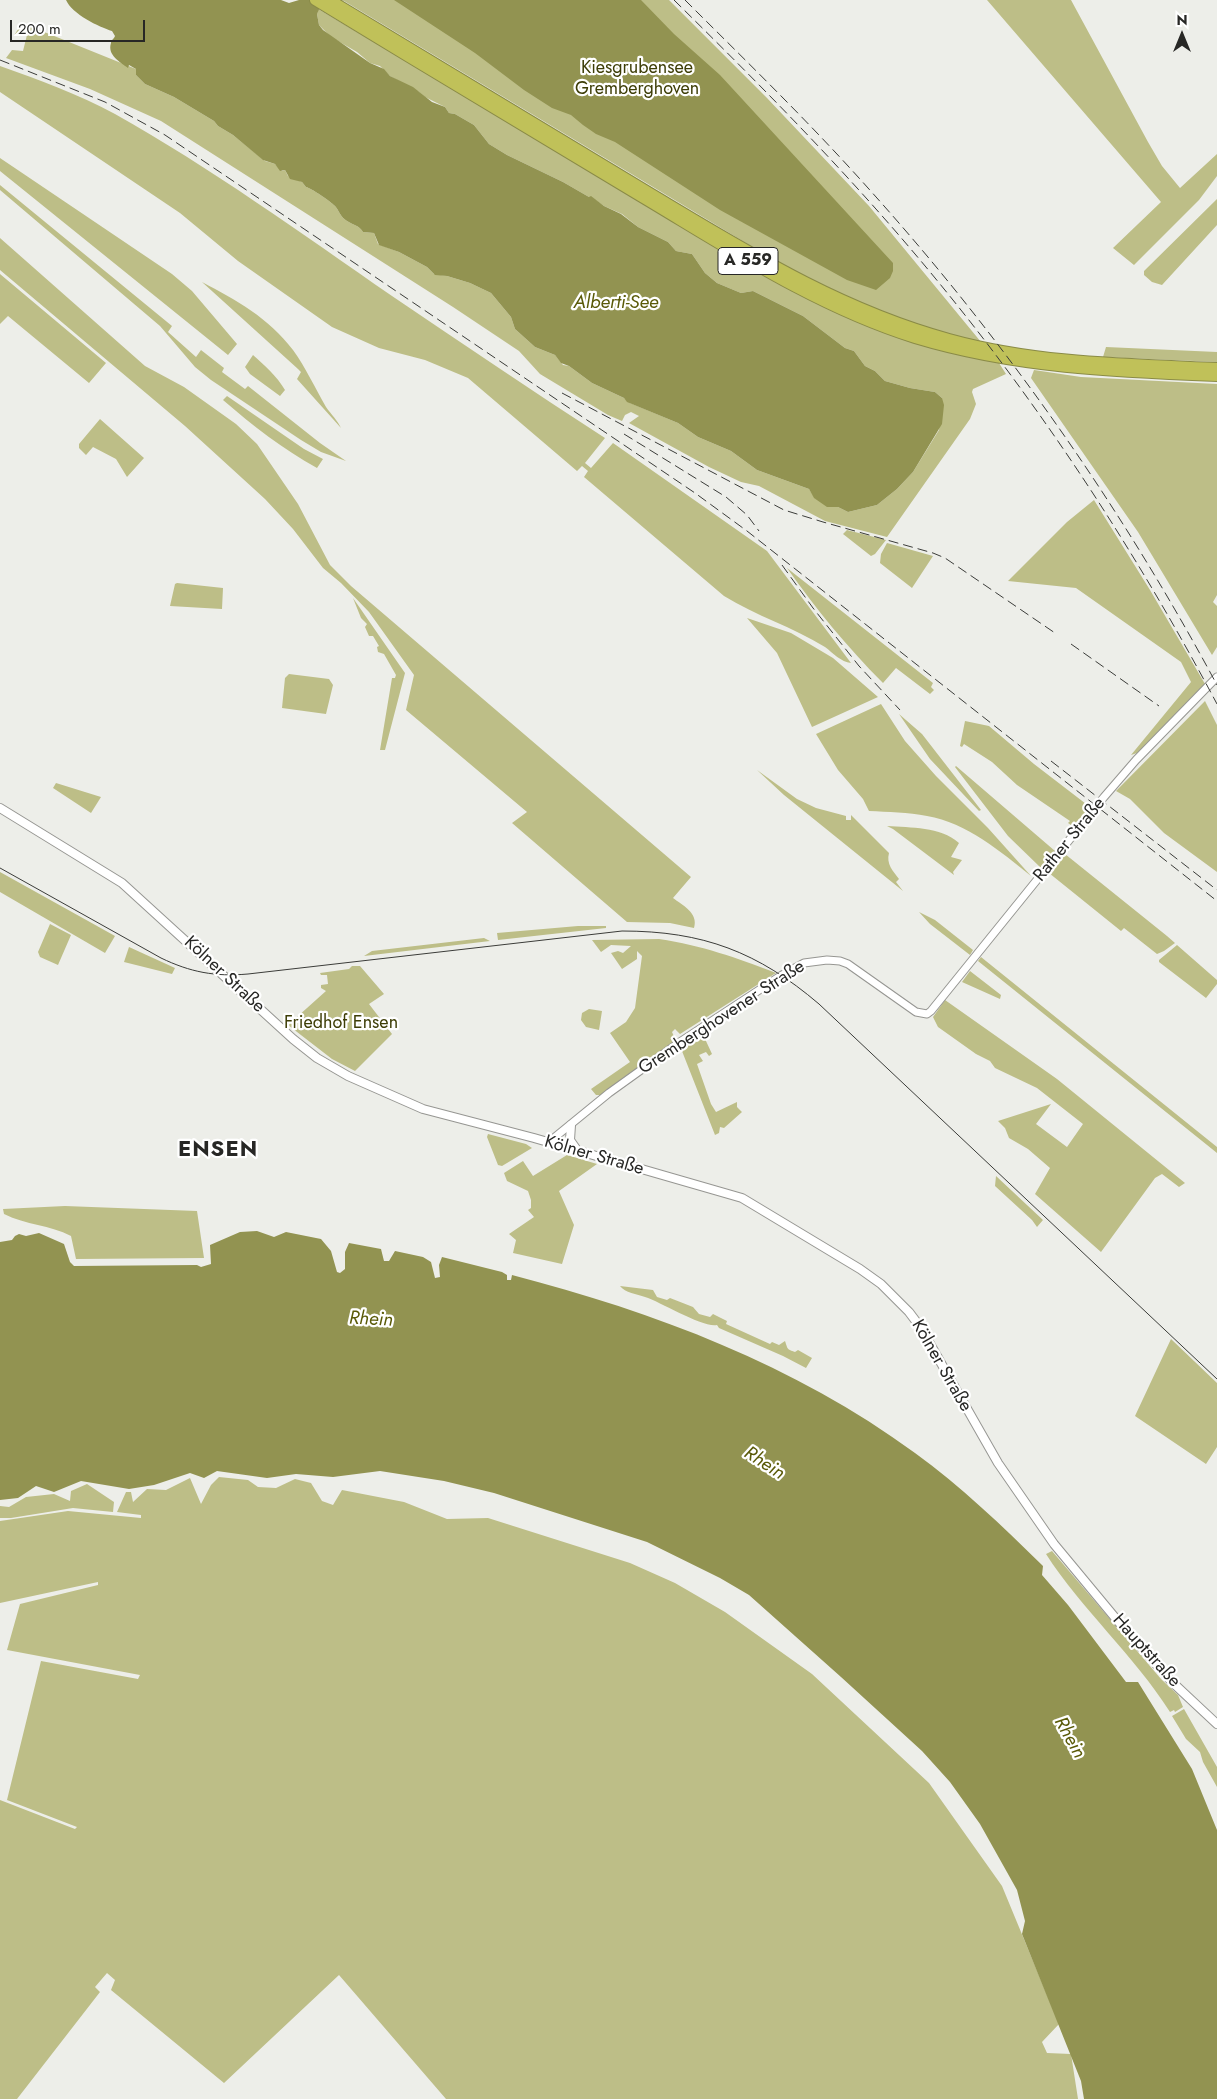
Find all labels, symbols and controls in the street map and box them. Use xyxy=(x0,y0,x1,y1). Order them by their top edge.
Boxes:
scale bar xyxy=(12,10,148,42)
north arrow xyxy=(1157,10,1207,60)
text: N xyxy=(1176,10,1188,30)
text: 200 m xyxy=(18,18,61,40)
park label: Kiesgrubensee Gremberghoven xyxy=(575,58,699,100)
road number: A 559 xyxy=(718,248,778,274)
water label: Alberti-See xyxy=(574,292,658,314)
street label: Rather Straße xyxy=(1030,794,1110,886)
street label: Kölner Straße xyxy=(179,932,269,1018)
street label: Gremberghovener Straße xyxy=(635,956,809,1080)
park label: Friedhof Ensen xyxy=(284,1013,398,1035)
street label: Kölner Straße xyxy=(542,1132,646,1180)
district label: ENSEN xyxy=(177,1138,259,1164)
water label: Rhein xyxy=(348,1307,394,1333)
street label: Kölner Straße xyxy=(906,1316,976,1416)
water label: Rhein xyxy=(739,1442,789,1486)
street label: Hauptstraße xyxy=(1107,1610,1185,1692)
water label: Rhein xyxy=(1048,1713,1090,1763)

